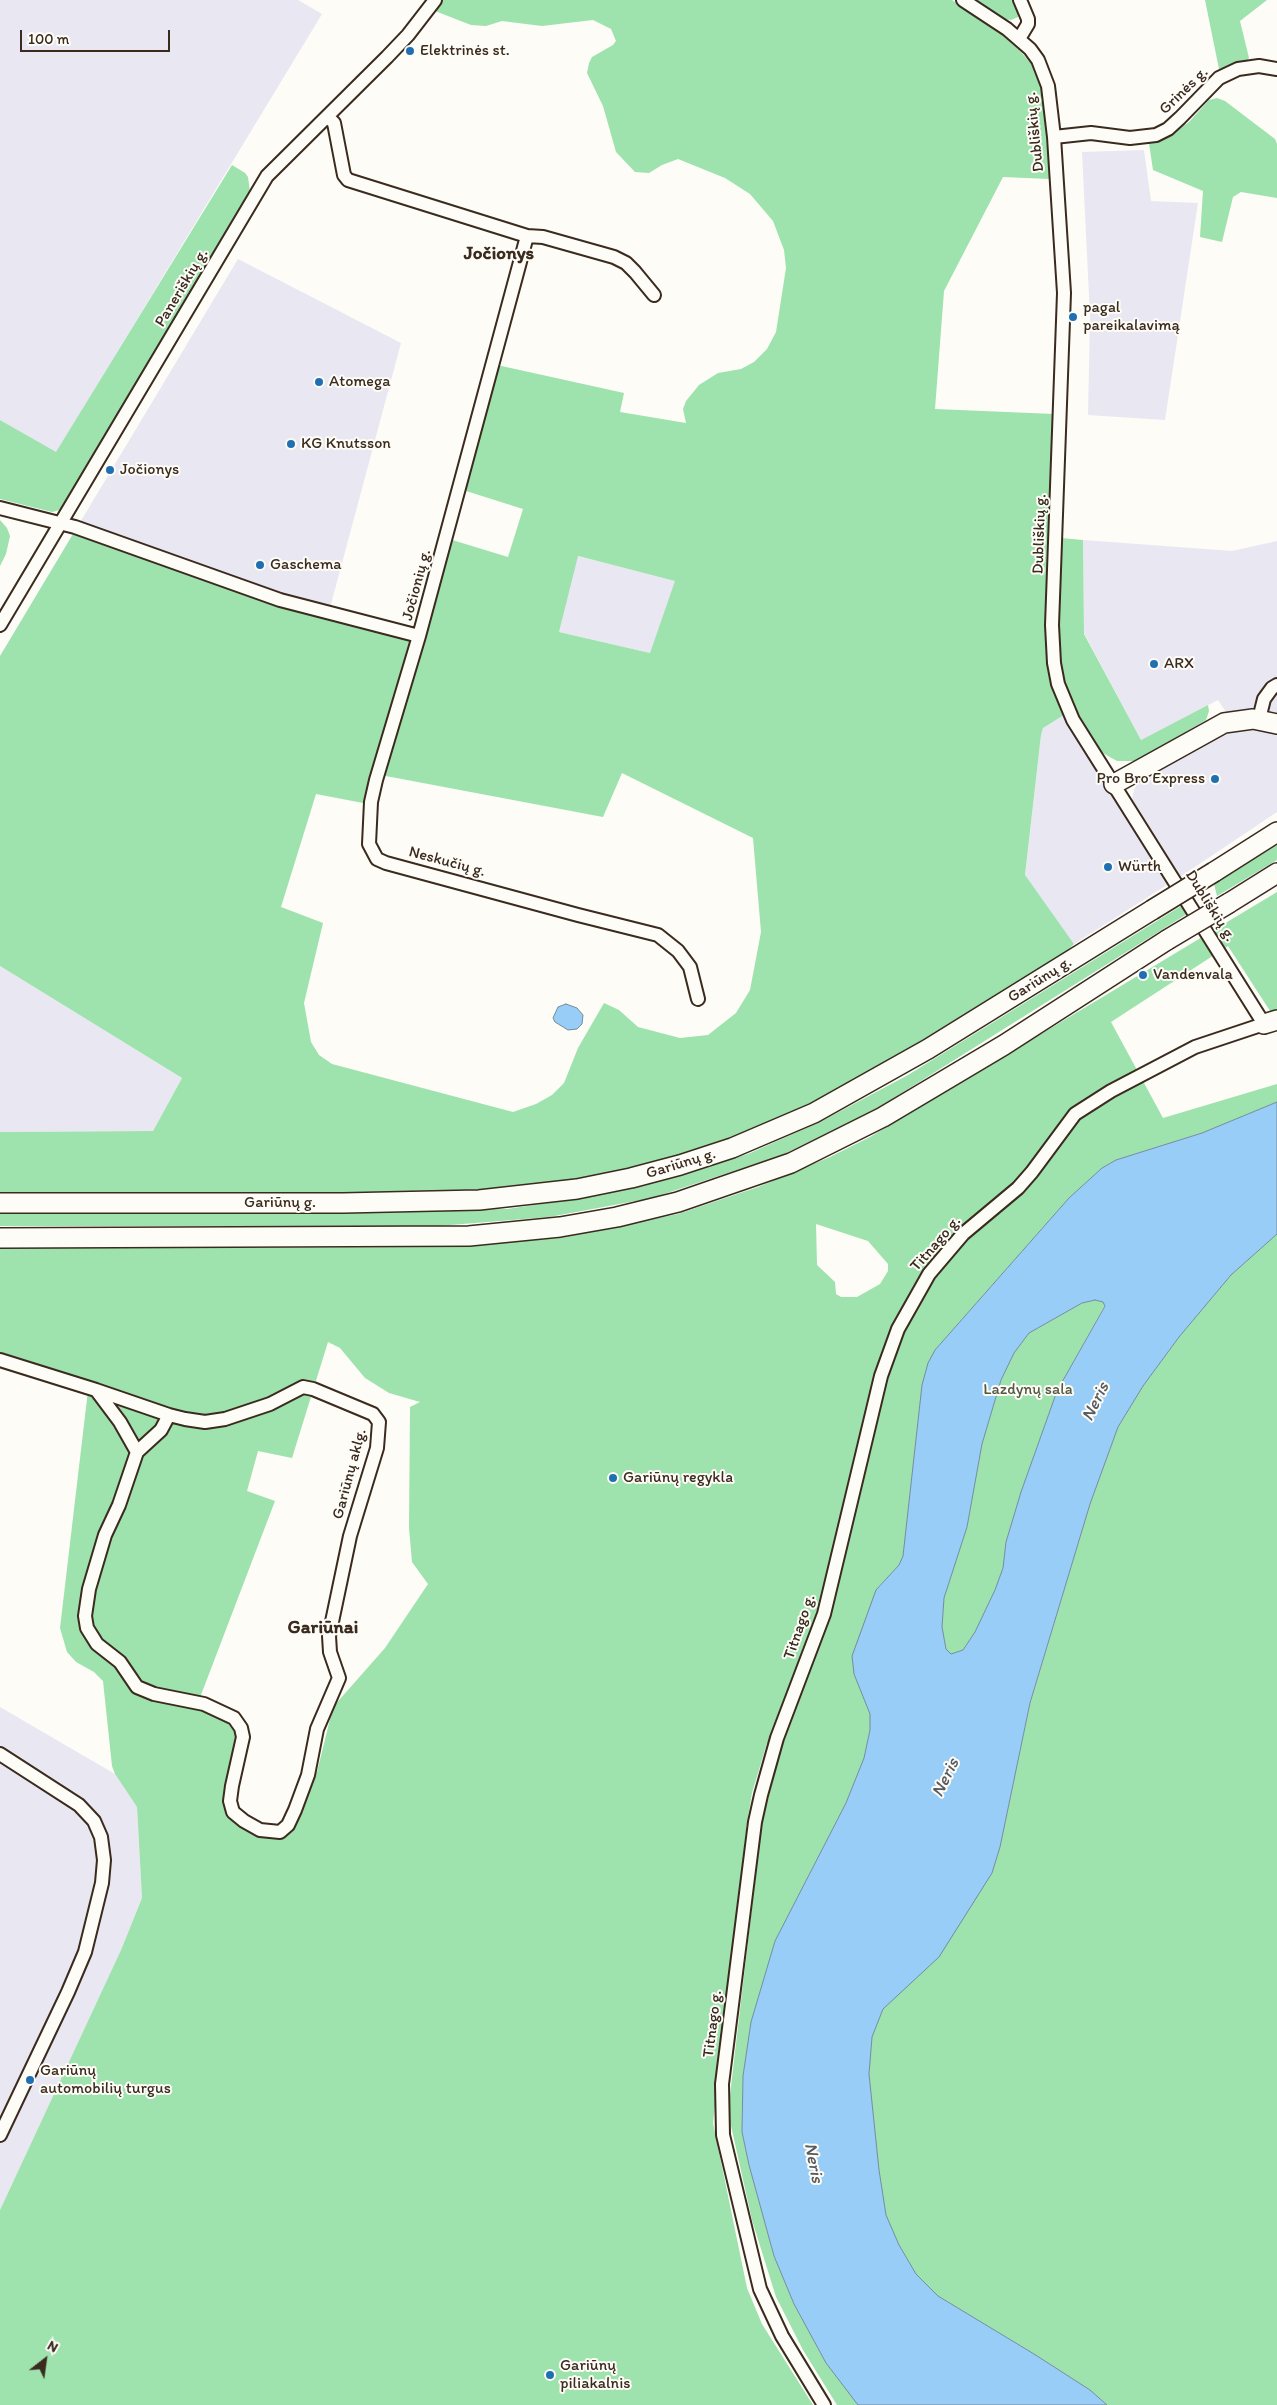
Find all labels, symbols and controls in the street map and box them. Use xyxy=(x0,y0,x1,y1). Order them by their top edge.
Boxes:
scale bar xyxy=(22,20,172,52)
text: 100 m xyxy=(28,30,69,48)
place label: Elektrinės st. xyxy=(420,41,510,61)
marker: Elektrinės st. xyxy=(404,45,416,57)
street label: Grinės g. xyxy=(1156,63,1212,119)
street label: Dubliškių g. xyxy=(1021,91,1049,173)
district label: Jočionys xyxy=(464,243,534,265)
street label: Paneriškių g. xyxy=(151,245,213,331)
place label: pagal pareikalavimą xyxy=(1083,298,1180,336)
marker: pagal pareikalavimą xyxy=(1067,311,1079,323)
place label: Atomega xyxy=(329,372,390,392)
marker: Atomega xyxy=(313,376,325,388)
place label: KG Knutsson xyxy=(301,434,391,454)
marker: KG Knutsson xyxy=(285,438,297,450)
place label: Jočionys xyxy=(120,460,179,480)
marker: Jočionys xyxy=(104,464,116,476)
street label: Dubliškių g. xyxy=(1029,493,1051,575)
street label: Jočionių g. xyxy=(398,547,436,623)
place label: Gaschema xyxy=(270,555,342,575)
marker: Gaschema xyxy=(254,559,266,571)
place label: ARX xyxy=(1164,654,1194,674)
marker: ARX xyxy=(1148,658,1160,670)
place label: Pro Bro Express xyxy=(1097,769,1205,789)
marker: Pro Bro Express xyxy=(1209,773,1221,785)
street label: Neskučių g. xyxy=(407,843,487,881)
place label: Würth xyxy=(1118,857,1161,877)
marker: Würth xyxy=(1102,861,1114,873)
street label: Dubliškių g. xyxy=(1181,867,1239,945)
street label: Gariūnų g. xyxy=(1004,953,1076,1007)
place label: Vandenvala xyxy=(1153,965,1233,985)
marker: Vandenvala xyxy=(1137,969,1149,981)
street label: Gariūnų g. xyxy=(644,1144,718,1184)
street label: Gariūnų g. xyxy=(244,1193,316,1213)
street label: Titnago g. xyxy=(907,1212,965,1276)
water label: Neris xyxy=(1077,1379,1115,1425)
park label: Lazdynų sala xyxy=(983,1380,1073,1400)
street label: Gariūnų aklg. xyxy=(329,1427,371,1521)
place label: Gariūnų regykla xyxy=(623,1468,733,1488)
marker: Gariūnų regykla xyxy=(607,1472,619,1484)
street label: Titnago g. xyxy=(780,1592,820,1662)
district label: Gariūnai xyxy=(288,1617,358,1639)
water label: Neris xyxy=(927,1755,965,1801)
street label: Titnago g. xyxy=(699,1989,727,2059)
place label: Gariūnų automobilių turgus xyxy=(40,2061,171,2099)
marker: Gariūnų automobilių turgus xyxy=(24,2074,36,2086)
water label: Neris xyxy=(799,2141,827,2185)
north arrow xyxy=(20,2335,70,2385)
text: N xyxy=(44,2337,61,2356)
place label: Gariūnų piliakalnis xyxy=(560,2356,630,2394)
marker: Gariūnų piliakalnis xyxy=(544,2369,556,2381)

